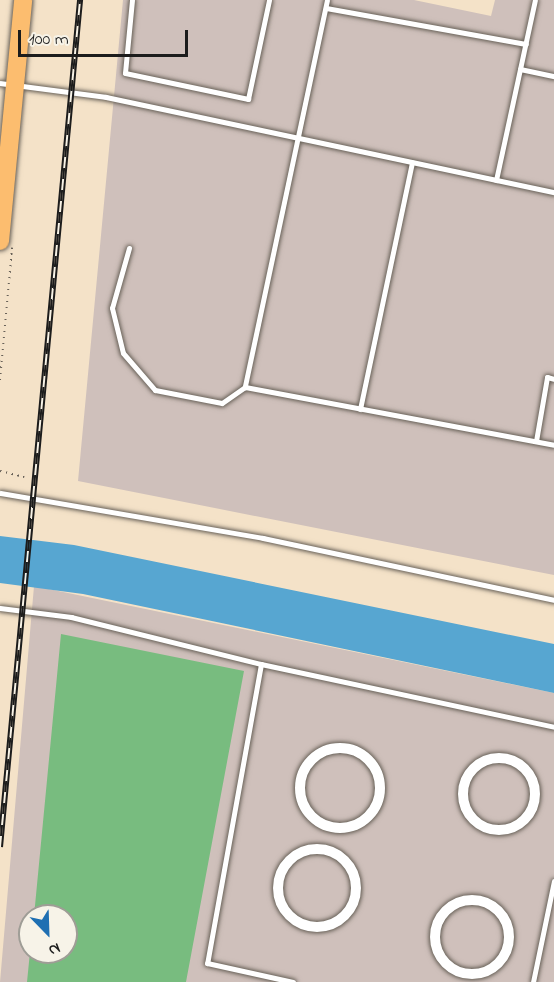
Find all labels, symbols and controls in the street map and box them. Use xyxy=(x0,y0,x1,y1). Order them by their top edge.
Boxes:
scale bar xyxy=(21,18,190,56)
text: 100 m xyxy=(29,27,69,53)
north arrow xyxy=(18,904,78,964)
text: N xyxy=(45,936,64,962)

